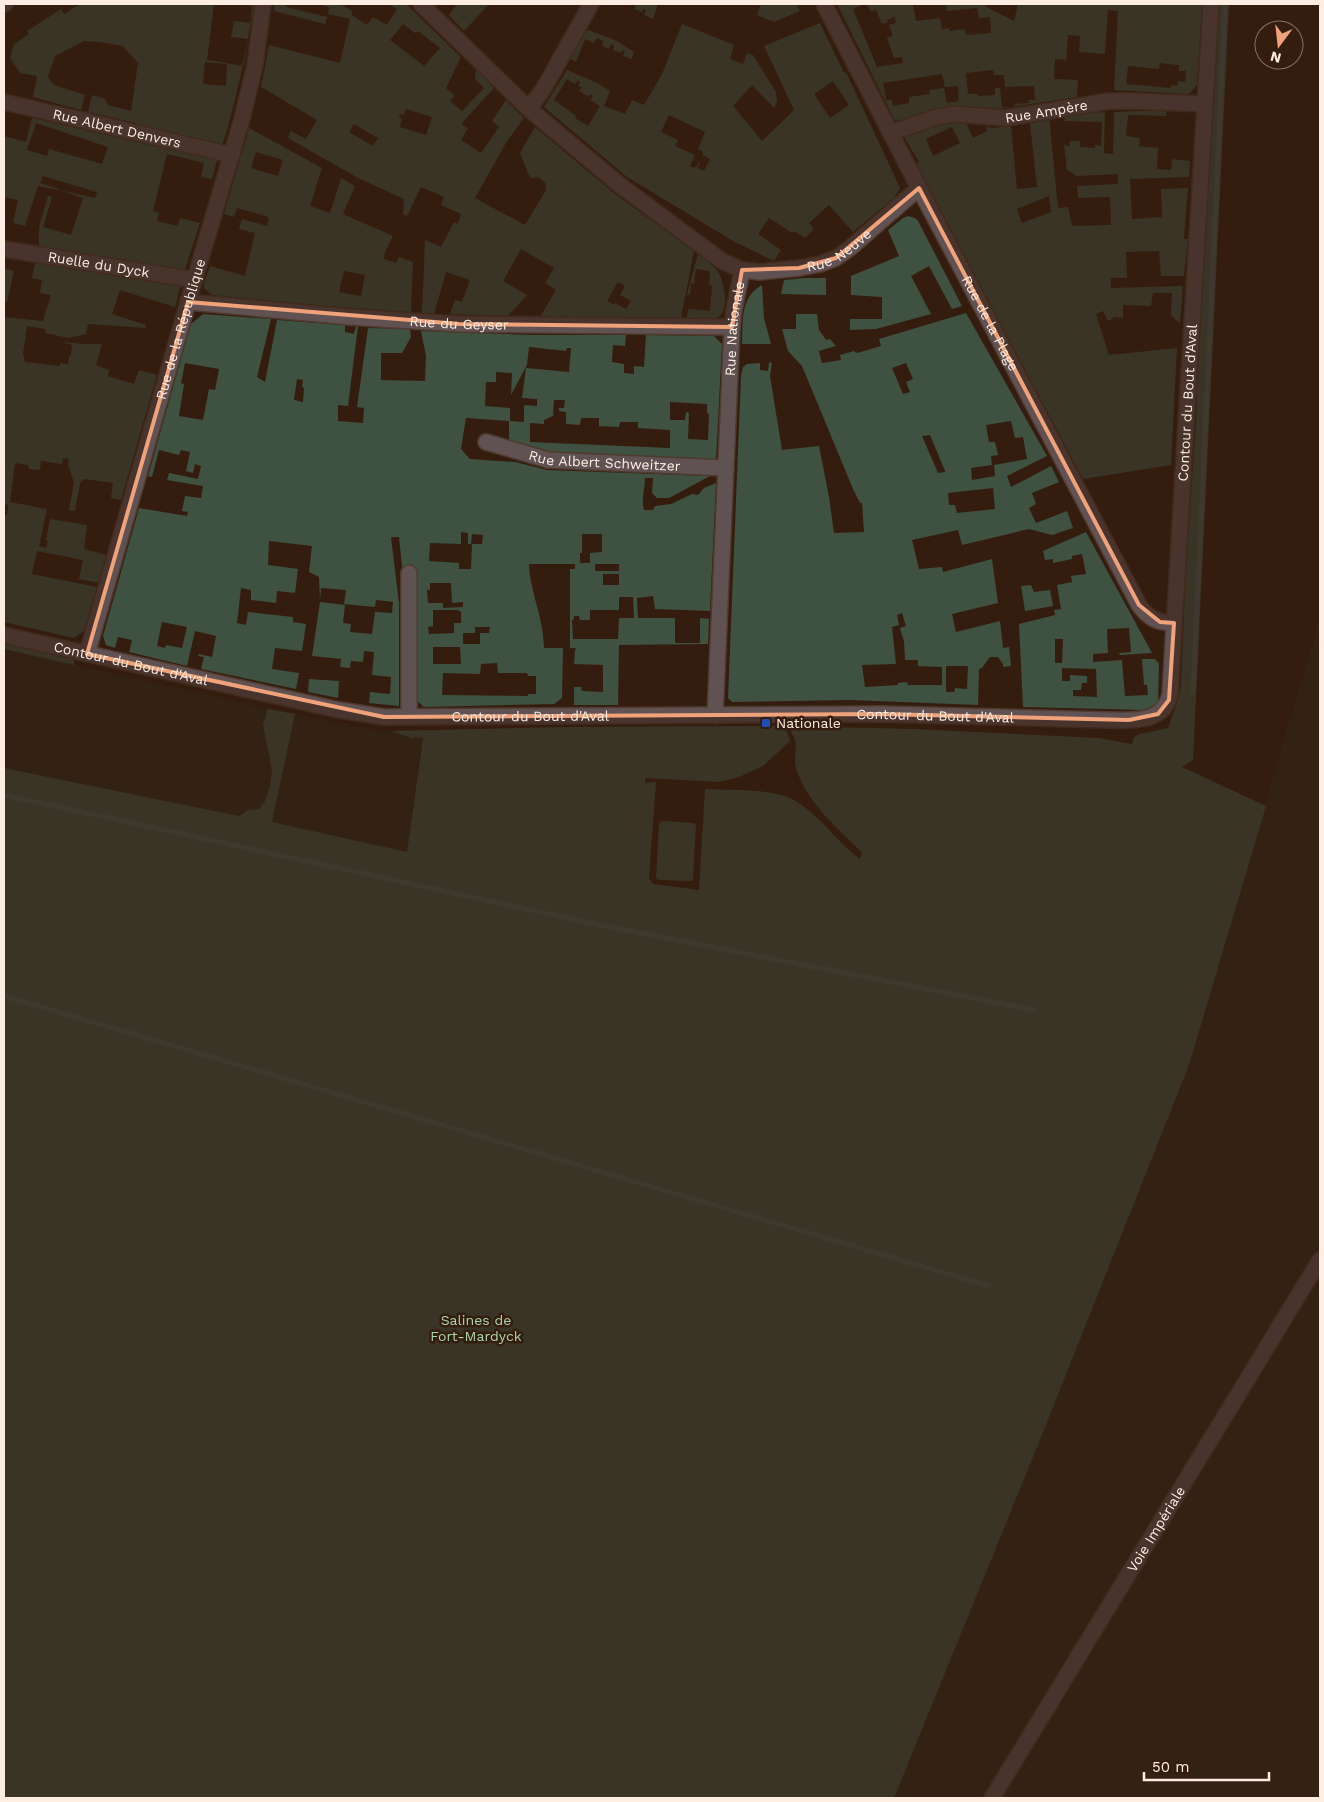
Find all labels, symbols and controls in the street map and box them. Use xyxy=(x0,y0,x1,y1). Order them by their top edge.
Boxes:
north arrow xyxy=(1254,20,1304,70)
text: N xyxy=(1269,48,1283,67)
street label: Rue Ampère xyxy=(1004,97,1089,126)
street label: Rue Albert Denvers xyxy=(51,106,183,151)
street label: Rue Neuve xyxy=(805,225,874,274)
street label: Ruelle du Dyck xyxy=(47,248,151,281)
street label: Rue de la République xyxy=(152,257,208,401)
street label: Rue de la Plage xyxy=(959,273,1022,374)
street label: Rue Nationale xyxy=(722,280,748,376)
street label: Rue du Geyser xyxy=(409,313,509,333)
street label: Contour du Bout d'Aval xyxy=(1175,323,1200,482)
street label: Rue Albert Schweitzer xyxy=(527,447,681,474)
street label: Contour du Bout d'Aval xyxy=(52,638,210,689)
street label: Contour du Bout d'Aval xyxy=(856,706,1015,726)
street label: Contour du Bout d'Aval xyxy=(451,708,610,725)
place label: Nationale xyxy=(776,715,841,731)
marker: Nationale xyxy=(760,717,772,729)
park label: Salines de Fort-Mardyck xyxy=(430,1312,522,1344)
street label: Voie Impériale xyxy=(1124,1483,1188,1575)
scale bar xyxy=(1144,1750,1269,1782)
text: 50 m xyxy=(1152,1758,1189,1776)

